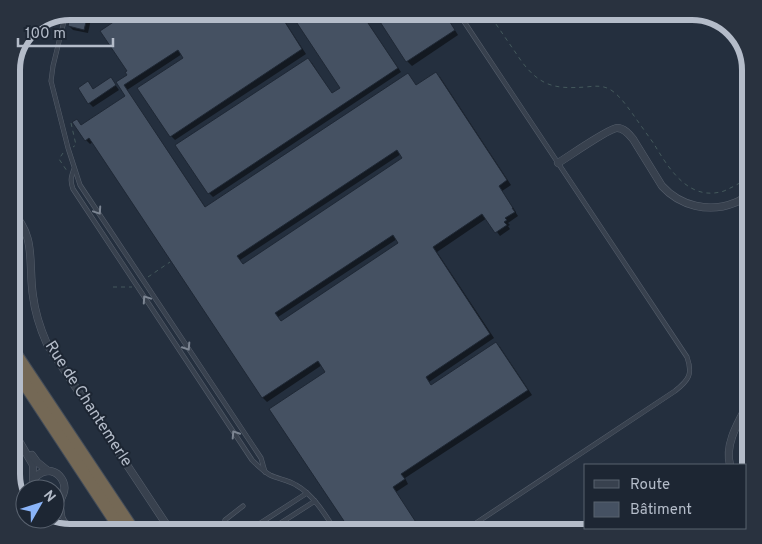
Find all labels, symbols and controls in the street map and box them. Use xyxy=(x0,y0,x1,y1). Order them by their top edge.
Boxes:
scale bar xyxy=(18,15,112,47)
text: 100 m xyxy=(25,25,66,44)
one-way arrow xyxy=(91,206,101,215)
one-way arrow xyxy=(143,295,152,304)
street label: Rue de Chantemerle xyxy=(40,337,136,471)
one-way arrow xyxy=(181,341,191,350)
one-way arrow xyxy=(232,431,241,440)
legend xyxy=(584,464,747,529)
text: Route xyxy=(630,476,670,495)
north arrow xyxy=(15,479,65,529)
text: N xyxy=(39,488,59,506)
text: Bâtiment xyxy=(630,501,692,520)

